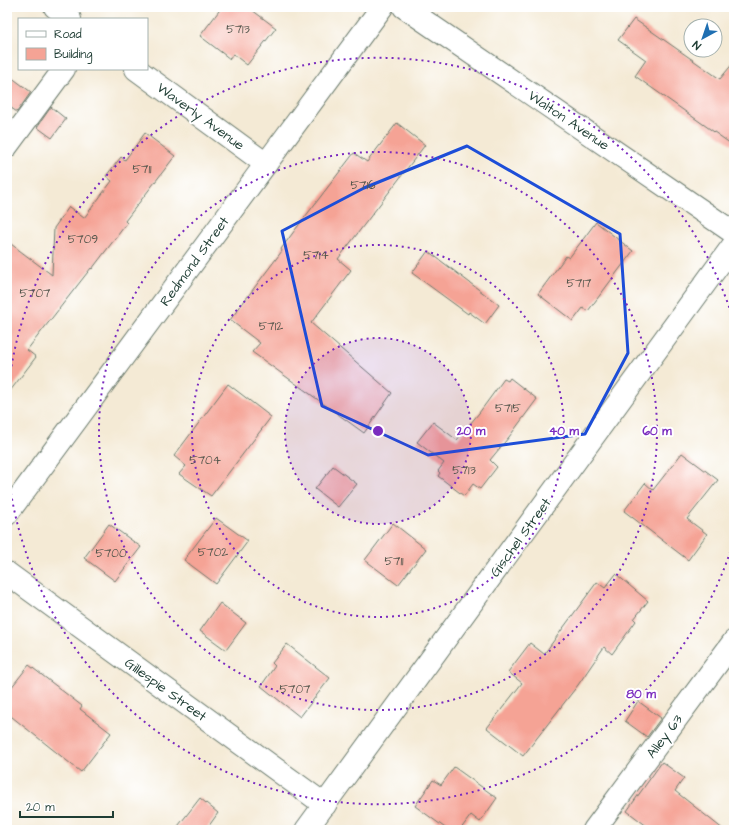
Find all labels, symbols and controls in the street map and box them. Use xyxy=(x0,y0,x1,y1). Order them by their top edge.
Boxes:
legend xyxy=(18,18,148,70)
north arrow xyxy=(683,18,723,58)
house number: 5713 xyxy=(226,21,250,38)
text: Road xyxy=(54,26,82,43)
text: N xyxy=(689,37,704,53)
text: Building xyxy=(54,46,92,64)
street label: Waverly Avenue xyxy=(153,78,249,156)
street label: Walton Avenue xyxy=(524,86,613,156)
house number: 5711 xyxy=(133,161,152,178)
house number: 5716 xyxy=(351,177,376,194)
street label: Redmond Street xyxy=(155,212,234,311)
house number: 5709 xyxy=(68,231,98,248)
house number: 5714 xyxy=(303,247,329,264)
house number: 5717 xyxy=(567,275,592,292)
house number: 5707 xyxy=(20,285,51,302)
house number: 5712 xyxy=(259,318,283,335)
house number: 5715 xyxy=(495,400,521,417)
text: 20 m xyxy=(456,423,486,440)
text: 40 m xyxy=(549,423,580,440)
text: 60 m xyxy=(642,423,672,440)
centre of rings xyxy=(371,424,385,438)
house number: 5704 xyxy=(189,452,221,469)
house number: 5713 xyxy=(452,462,476,479)
street label: Gischel Street xyxy=(485,494,556,581)
house number: 5702 xyxy=(198,544,228,561)
house number: 5700 xyxy=(95,545,127,562)
house number: 5711 xyxy=(385,553,404,570)
street label: Gillespie Street xyxy=(120,653,211,727)
house number: 5707 xyxy=(280,681,311,698)
text: 80 m xyxy=(626,686,656,703)
street label: Alley 63 xyxy=(642,711,688,763)
scale bar xyxy=(20,793,113,819)
text: 20 m xyxy=(26,799,55,816)

